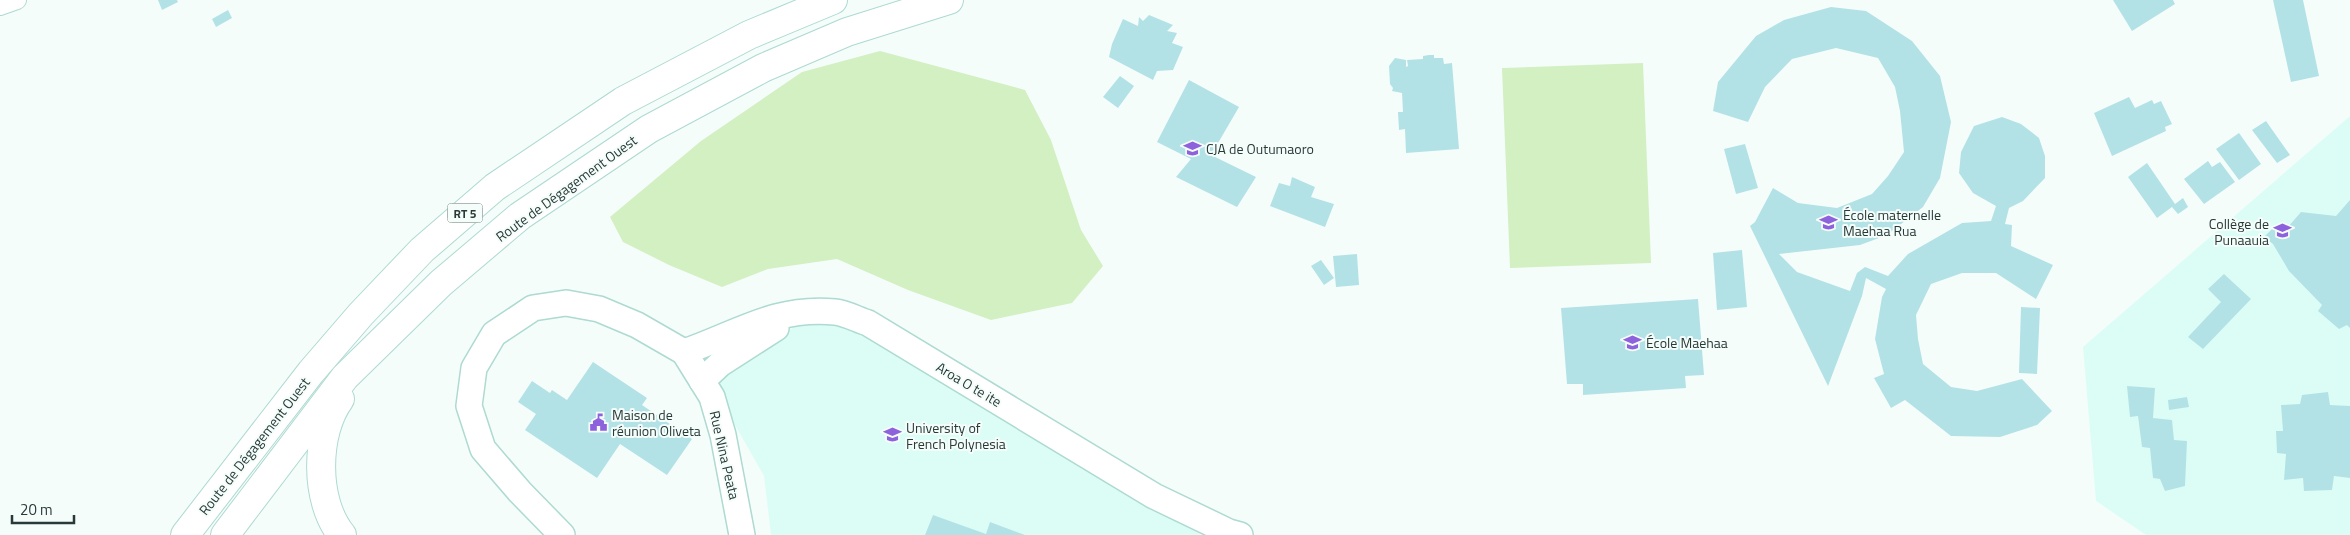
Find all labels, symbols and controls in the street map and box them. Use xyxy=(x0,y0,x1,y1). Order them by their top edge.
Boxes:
street label: Route de Dégagement Ouest xyxy=(491,130,641,246)
school or university icon: CJA de Outumaoro xyxy=(1182,138,1202,158)
place label: CJA de Outumaoro xyxy=(1206,138,1314,159)
road number: RT 5 xyxy=(448,204,482,222)
place label: École maternelle Maehaa Rua xyxy=(1843,204,1941,241)
school or university icon: École maternelle Maehaa Rua xyxy=(1819,212,1839,232)
place label: Collège de Punaauia xyxy=(2209,213,2269,250)
school or university icon: Collège de Punaauia xyxy=(2273,221,2293,241)
school or university icon: École Maehaa xyxy=(1622,332,1642,352)
place label: École Maehaa xyxy=(1646,332,1728,353)
street label: Aroa O te ite xyxy=(932,356,1006,412)
street label: Route de Dégagement Ouest xyxy=(193,373,315,519)
place label: Maison de réunion Oliveta xyxy=(612,404,701,441)
street label: Rue Nina Peata xyxy=(705,409,745,501)
public building icon: Maison de réunion Oliveta xyxy=(588,412,608,432)
place label: University of French Polynesia xyxy=(906,417,1006,454)
school or university icon: University of French Polynesia xyxy=(882,425,902,445)
scale bar xyxy=(12,492,75,524)
text: 20 m xyxy=(20,498,53,521)

